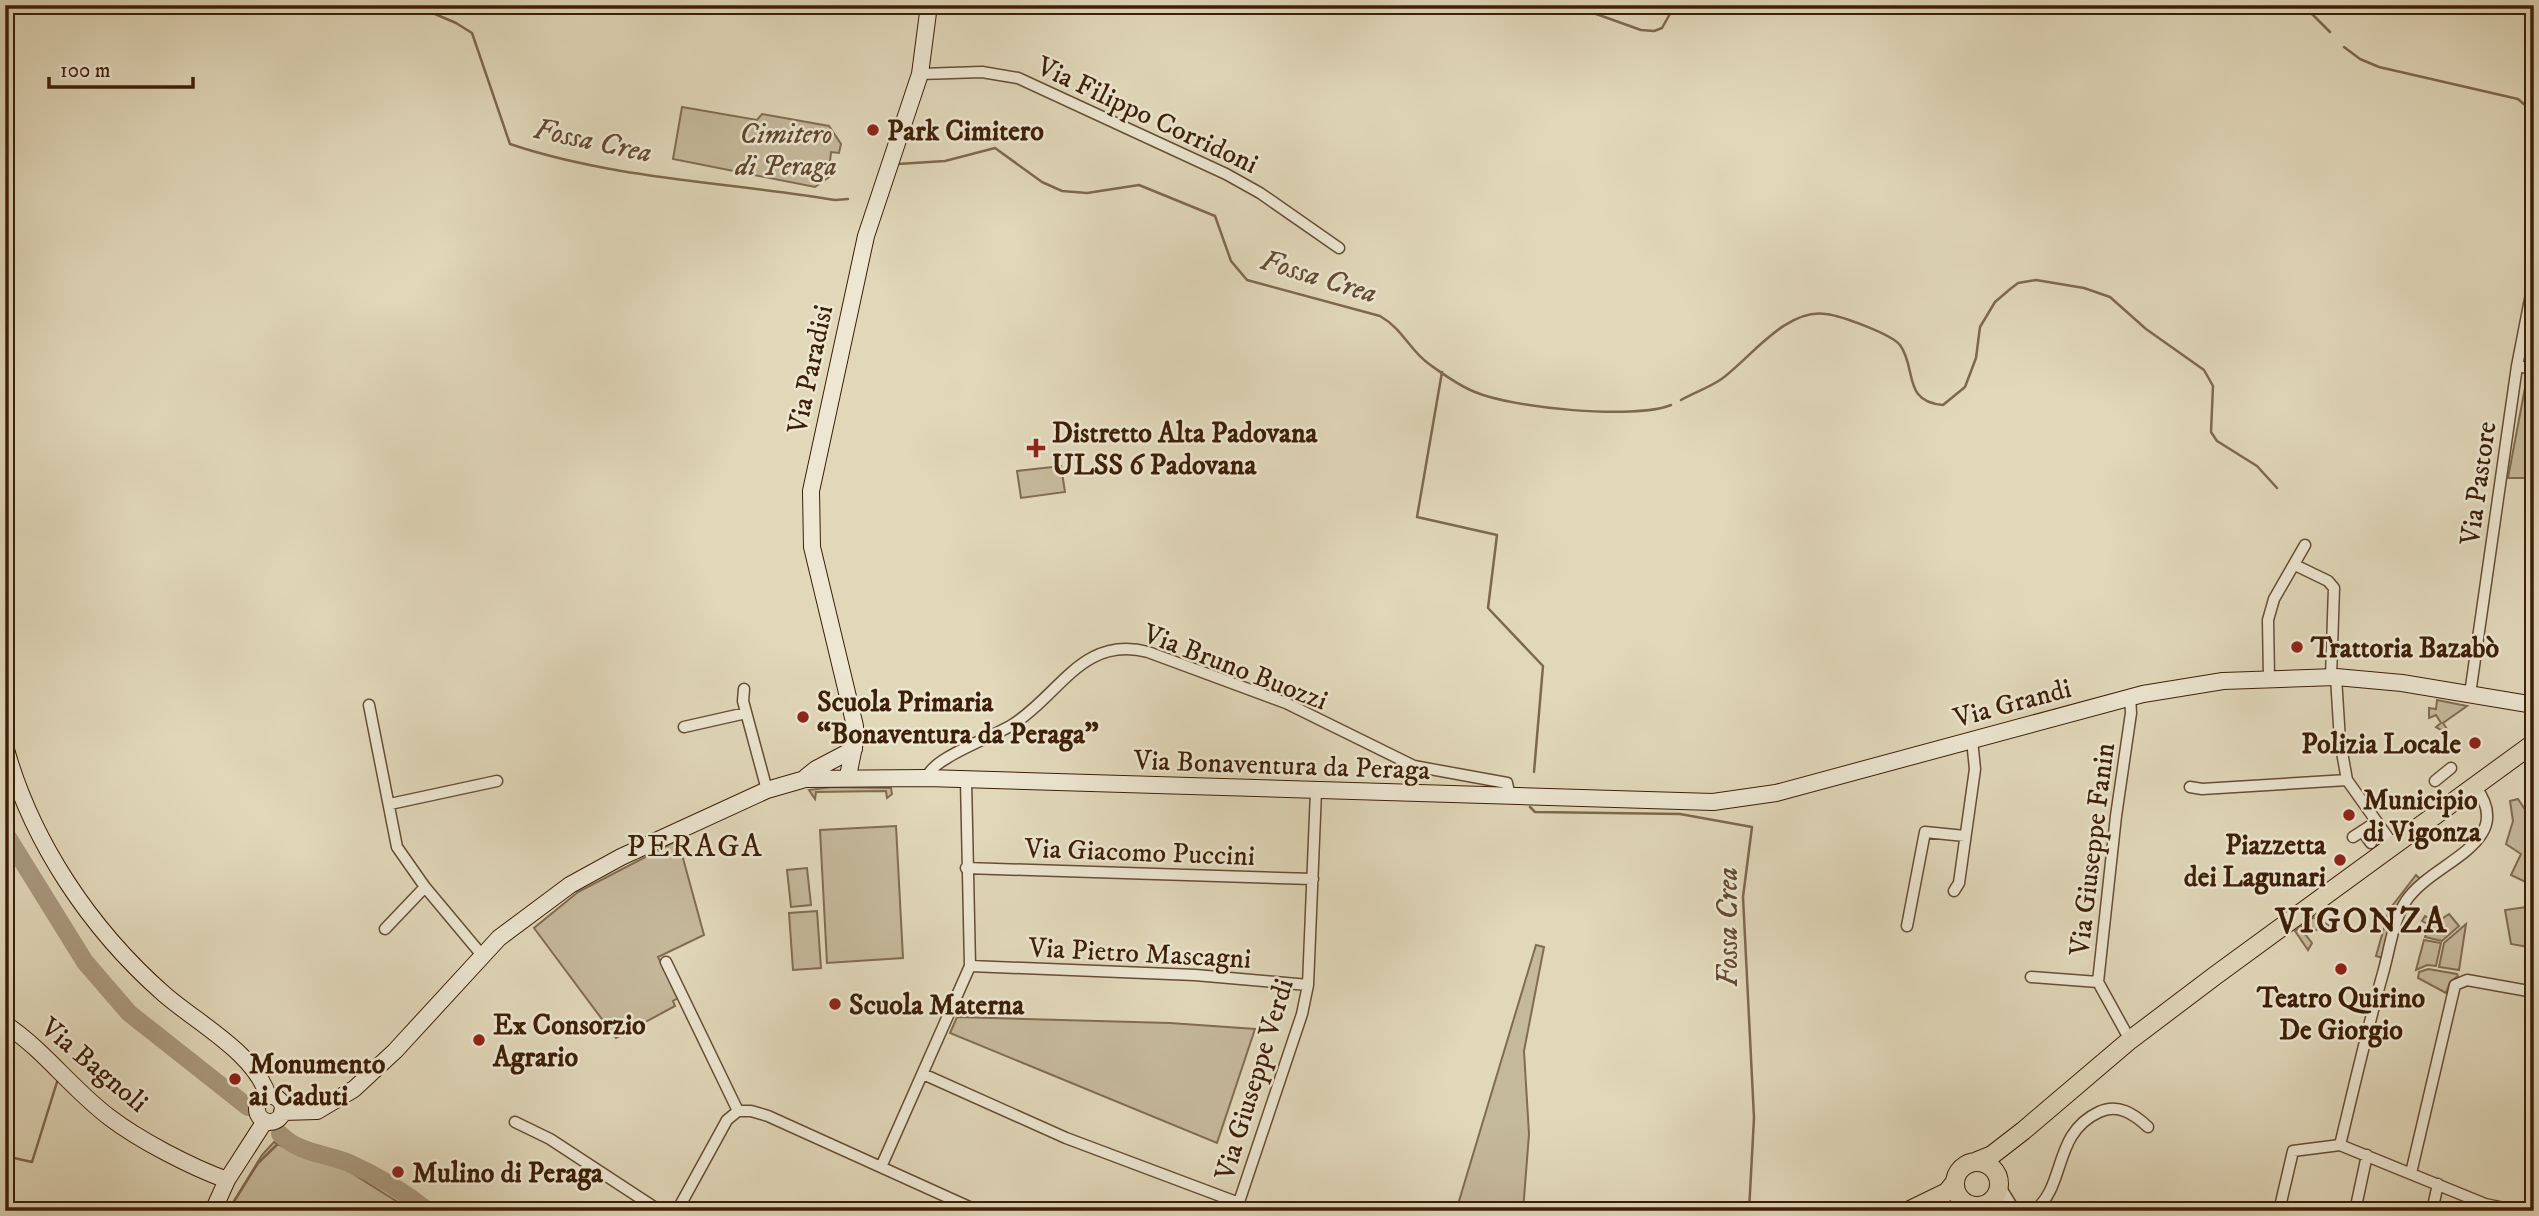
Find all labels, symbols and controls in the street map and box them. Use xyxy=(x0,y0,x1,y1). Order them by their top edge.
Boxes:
scale bar xyxy=(49,46,192,90)
street label: Via Filippo Corridoni xyxy=(1030,48,1264,182)
text: 100 m xyxy=(60,58,111,84)
water label: Fossa Crea xyxy=(530,111,655,172)
place label: Park Cimitero xyxy=(887,114,1044,149)
park label: Cimitero di Peraga xyxy=(734,117,837,184)
marker: Park Cimitero xyxy=(865,122,881,138)
water label: Fossa Crea xyxy=(1256,242,1381,313)
street label: Via Paradisi xyxy=(780,302,841,438)
place label: Distretto Alta Padovana ULSS 6 Padovana xyxy=(1052,416,1319,483)
street label: Via Pastore xyxy=(2452,419,2504,548)
marker: Distretto Alta Padovana ULSS 6 Padovana xyxy=(1026,438,1046,458)
street label: Via Bruno Buozzi xyxy=(1137,616,1333,719)
place label: Trattoria Bazabò xyxy=(2310,631,2499,666)
marker: Trattoria Bazabò xyxy=(2289,639,2305,655)
street label: Via Grandi xyxy=(1949,671,2075,736)
place label: Scuola Primaria “Bonaventura da Peraga” xyxy=(817,685,1099,752)
marker: Scuola Primaria “Bonaventura da Peraga” xyxy=(795,709,811,725)
place label: Polizia Locale xyxy=(2301,727,2461,762)
marker: Polizia Locale xyxy=(2467,735,2483,751)
street label: Via Giuseppe Fanin xyxy=(2062,740,2123,959)
street label: Via Bonaventura da Peraga xyxy=(1132,743,1431,788)
place label: Municipio di Vigonza xyxy=(2363,783,2482,850)
marker: Municipio di Vigonza xyxy=(2341,807,2357,823)
district label: PERAGA xyxy=(626,827,764,867)
place label: Piazzetta dei Lagunari xyxy=(2184,828,2327,895)
street label: Via Giacomo Puccini xyxy=(1023,831,1256,874)
marker: Piazzetta dei Lagunari xyxy=(2332,852,2348,868)
water label: Fossa Crea xyxy=(1710,867,1747,987)
district label: VIGONZA xyxy=(2274,900,2448,944)
street label: Via Pietro Mascagni xyxy=(1027,930,1252,977)
marker: Teatro Quirino De Giorgio xyxy=(2333,961,2349,977)
street label: Via Giuseppe Verdi xyxy=(1207,974,1302,1185)
place label: Teatro Quirino De Giorgio xyxy=(2256,981,2425,1048)
place label: Scuola Materna xyxy=(849,988,1025,1023)
marker: Scuola Materna xyxy=(827,996,843,1012)
place label: Ex Consorzio Agrario xyxy=(492,1008,646,1075)
street label: Via Bagnoli xyxy=(32,1009,155,1120)
marker: Ex Consorzio Agrario xyxy=(471,1032,487,1048)
place label: Monumento ai Caduti xyxy=(249,1047,386,1114)
marker: Monumento ai Caduti xyxy=(227,1071,243,1087)
place label: Mulino di Peraga xyxy=(412,1156,604,1191)
marker: Mulino di Peraga xyxy=(390,1164,406,1180)

